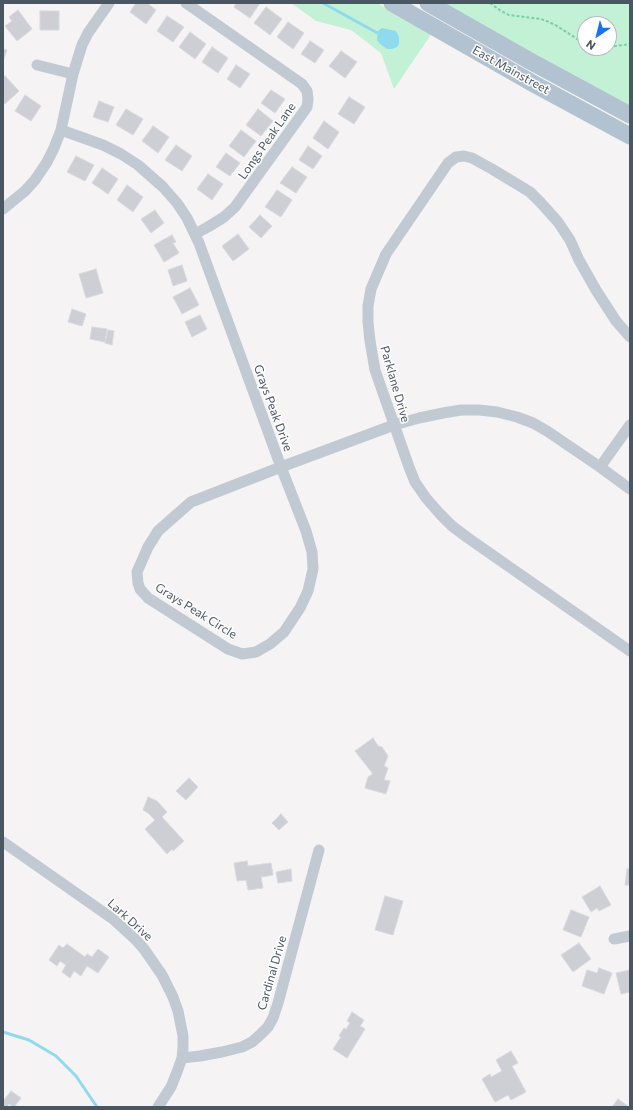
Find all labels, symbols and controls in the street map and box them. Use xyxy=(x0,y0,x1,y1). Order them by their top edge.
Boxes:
north arrow xyxy=(577,16,617,56)
text: N xyxy=(583,38,598,53)
street label: East Mainstreet xyxy=(470,43,552,97)
street label: Longs Peak Lane xyxy=(235,100,299,182)
street label: Parklane Drive xyxy=(377,344,413,424)
street label: Grays Peak Drive xyxy=(251,363,295,453)
street label: Grays Peak Circle xyxy=(153,580,239,642)
street label: Lark Drive xyxy=(104,896,156,944)
street label: Cardinal Drive xyxy=(255,934,289,1012)

